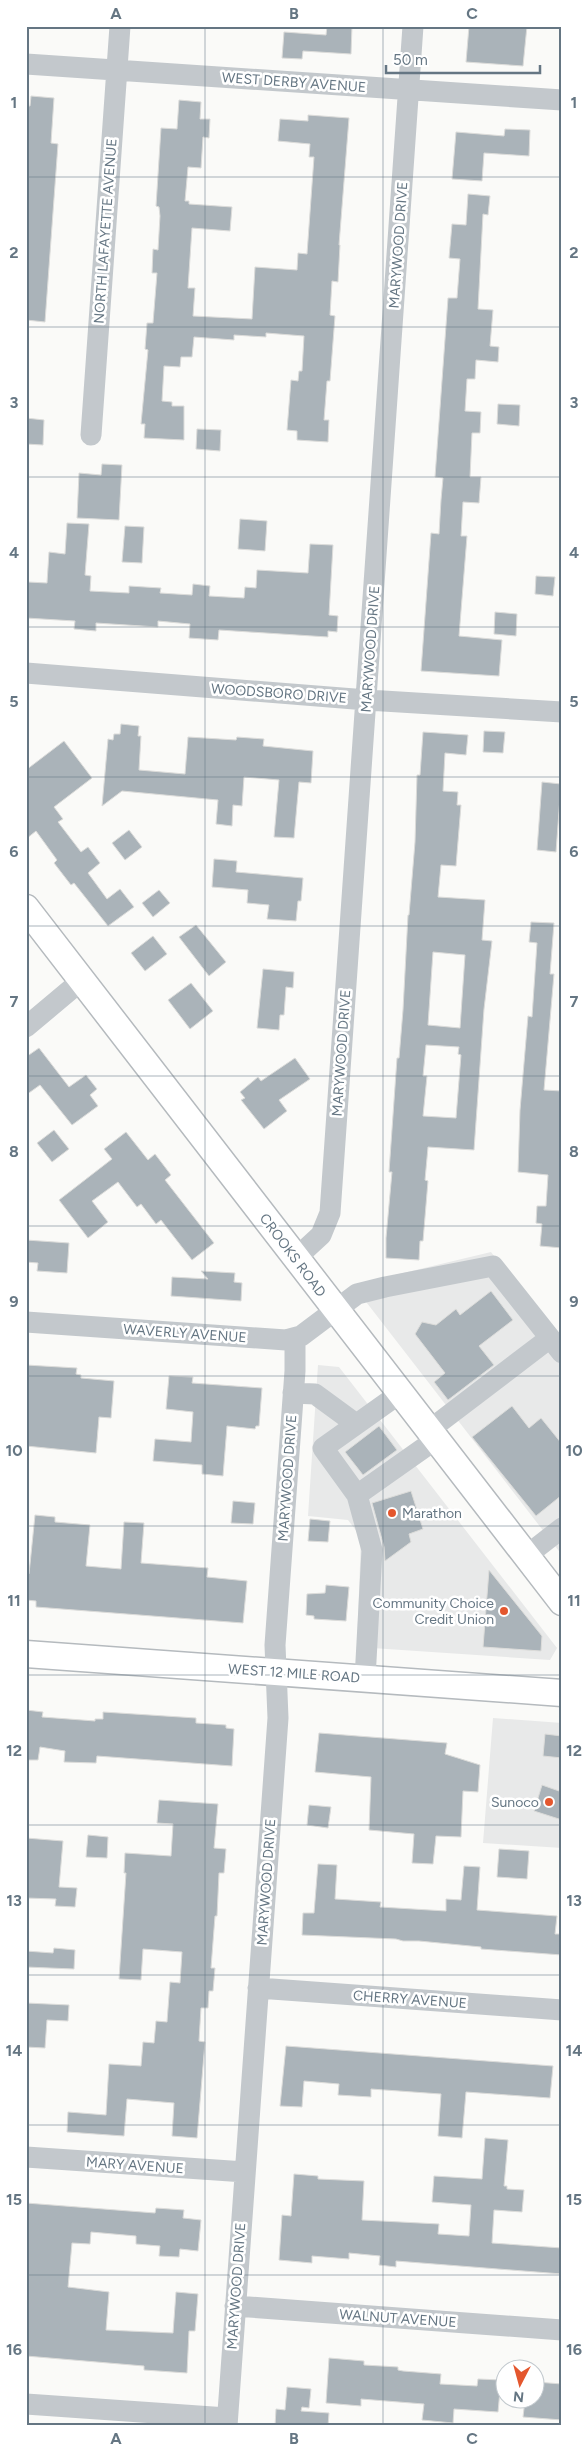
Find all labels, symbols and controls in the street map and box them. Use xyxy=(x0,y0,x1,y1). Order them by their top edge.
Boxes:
text: A xyxy=(110,4,122,23)
text: B xyxy=(289,4,299,23)
text: C xyxy=(466,4,478,23)
scale bar xyxy=(386,42,539,74)
text: 50 m xyxy=(393,51,428,69)
street label: WEST DERBY AVENUE xyxy=(221,69,367,96)
text: 1 xyxy=(11,93,17,112)
text: 1 xyxy=(571,93,577,112)
street label: NORTH LAFAYETTE AVENUE xyxy=(91,138,120,324)
street label: MARYWOOD DRIVE xyxy=(386,181,411,309)
text: 2 xyxy=(9,243,19,262)
text: 2 xyxy=(569,243,579,262)
text: 3 xyxy=(10,393,19,412)
text: 3 xyxy=(570,393,579,412)
text: 4 xyxy=(9,543,19,562)
text: 4 xyxy=(569,543,579,562)
street label: MARYWOOD DRIVE xyxy=(358,585,383,713)
street label: WOODSBORO DRIVE xyxy=(210,680,347,707)
text: 5 xyxy=(9,692,19,711)
text: 5 xyxy=(569,692,579,711)
text: 6 xyxy=(9,842,19,861)
text: 6 xyxy=(569,842,579,861)
street label: MARYWOOD DRIVE xyxy=(329,989,354,1117)
text: 7 xyxy=(10,992,19,1011)
text: 7 xyxy=(570,992,579,1011)
text: 8 xyxy=(9,1142,19,1161)
text: 8 xyxy=(569,1142,579,1161)
street label: CROOKS ROAD xyxy=(256,1210,329,1300)
text: 9 xyxy=(9,1292,19,1311)
text: 9 xyxy=(569,1292,579,1311)
street label: WAVERLY AVENUE xyxy=(123,1321,247,1346)
street label: MARYWOOD DRIVE xyxy=(275,1414,300,1542)
text: 10 xyxy=(5,1441,23,1460)
text: 10 xyxy=(565,1441,583,1460)
place label: Marathon xyxy=(402,1505,462,1522)
marker: Marathon xyxy=(386,1507,398,1519)
text: 11 xyxy=(7,1591,21,1610)
text: 11 xyxy=(567,1591,581,1610)
place label: Community Choice Credit Union xyxy=(372,1595,494,1628)
marker: Community Choice Credit Union xyxy=(498,1605,510,1617)
street label: WEST 12 MILE ROAD xyxy=(228,1660,360,1687)
text: 12 xyxy=(6,1741,22,1760)
text: 12 xyxy=(566,1741,582,1760)
place label: Sunoco xyxy=(491,1794,539,1811)
marker: Sunoco xyxy=(543,1796,555,1808)
street label: MARYWOOD DRIVE xyxy=(254,1818,279,1946)
text: 13 xyxy=(6,1891,22,1910)
text: 13 xyxy=(566,1891,582,1910)
street label: CHERRY AVENUE xyxy=(352,1987,468,2012)
text: 14 xyxy=(6,2041,22,2060)
text: 14 xyxy=(566,2041,582,2060)
street label: MARY AVENUE xyxy=(86,2154,184,2177)
text: 15 xyxy=(6,2190,22,2209)
text: 15 xyxy=(566,2190,582,2209)
street label: MARYWOOD DRIVE xyxy=(224,2222,249,2350)
street label: WALNUT AVENUE xyxy=(339,2306,457,2331)
text: 16 xyxy=(6,2340,22,2359)
text: 16 xyxy=(566,2340,582,2359)
north arrow xyxy=(496,2360,546,2410)
text: N xyxy=(512,2387,525,2405)
text: A xyxy=(110,2429,122,2448)
text: B xyxy=(289,2429,299,2448)
text: C xyxy=(466,2429,478,2448)

